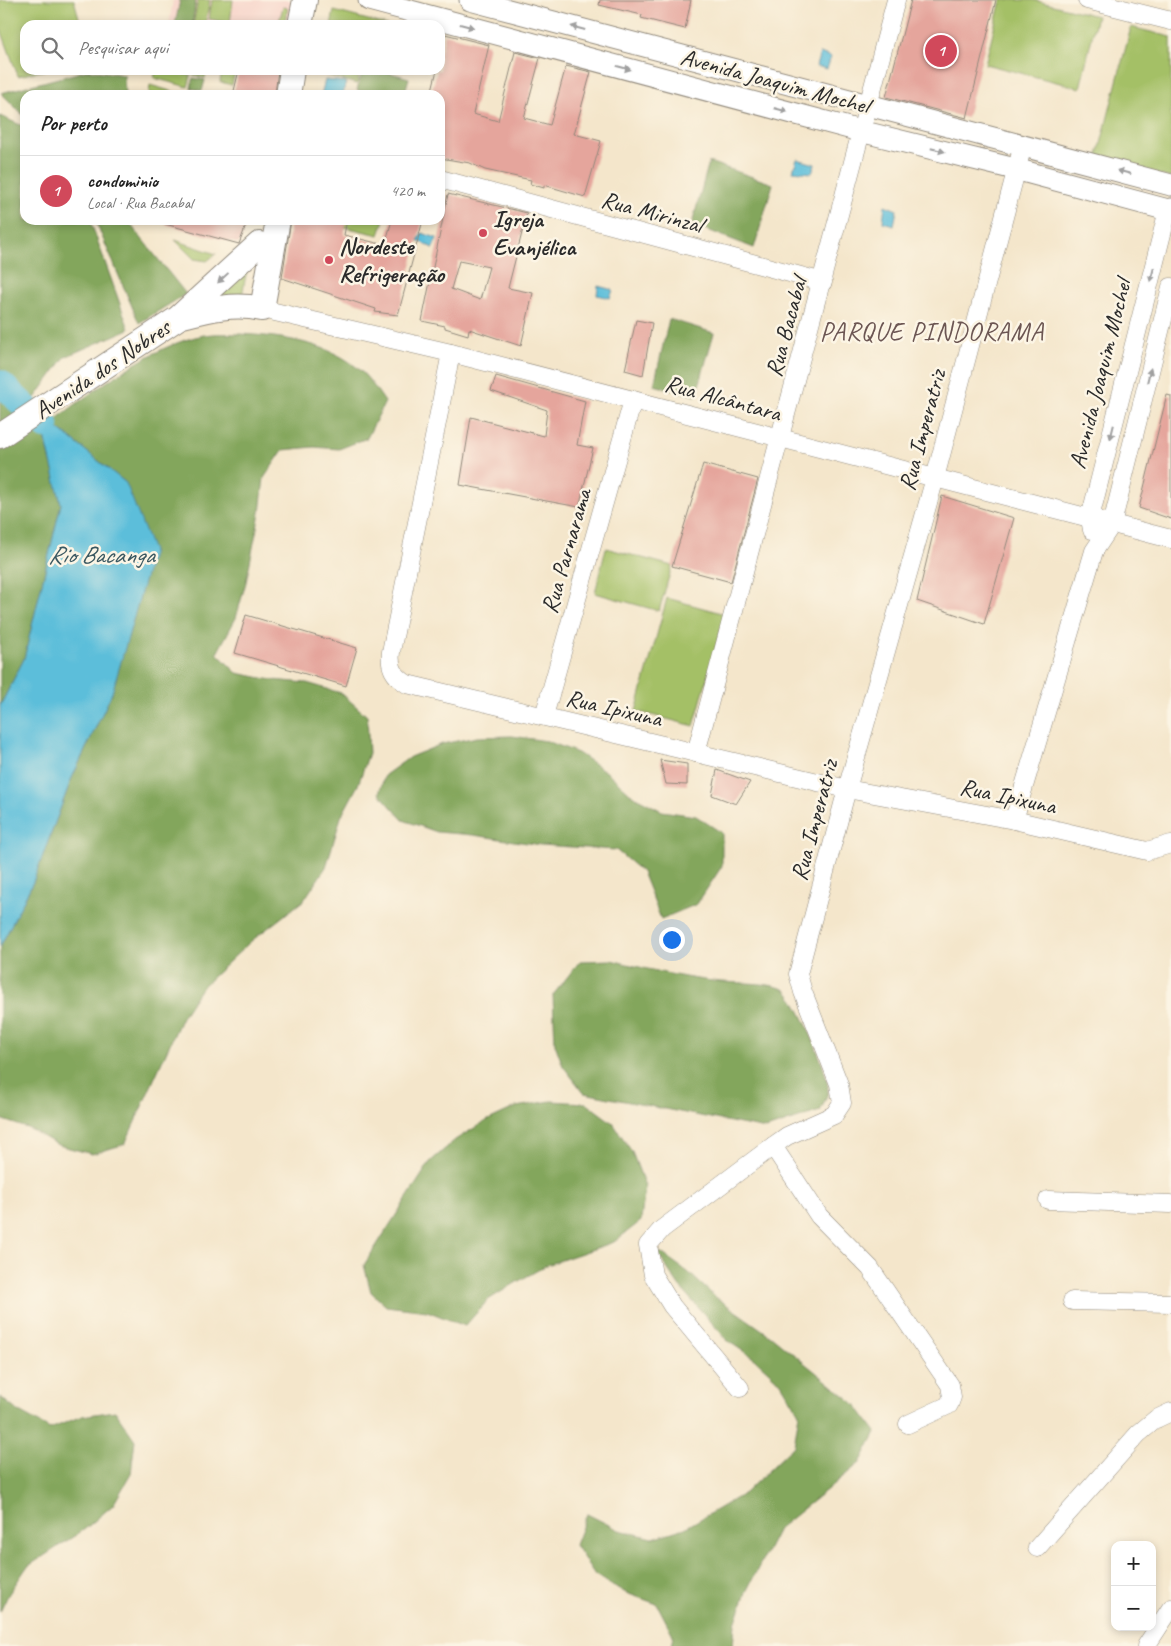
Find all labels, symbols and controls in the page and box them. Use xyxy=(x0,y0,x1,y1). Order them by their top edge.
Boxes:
search box xyxy=(20,20,445,75)
one-way arrow xyxy=(459,22,474,30)
one-way arrow xyxy=(570,24,585,32)
pin: 1 xyxy=(925,32,957,70)
icon: search xyxy=(38,34,66,62)
text: Pesquisar aqui xyxy=(78,36,168,60)
street label: Avenida Joaquim Mochel xyxy=(677,41,876,122)
one-way arrow xyxy=(616,64,631,72)
one-way arrow xyxy=(773,106,788,114)
text: Por perto xyxy=(40,110,107,136)
one-way arrow xyxy=(931,147,946,155)
one-way arrow xyxy=(1116,168,1131,176)
text: condominio xyxy=(87,169,158,193)
text: 1 xyxy=(52,181,60,201)
text: 420 m xyxy=(391,181,425,201)
street label: Rua Mirinzal xyxy=(598,184,710,241)
text: Local · Rua Bacabal xyxy=(87,193,193,213)
place label: Igreja Evanjélica xyxy=(493,204,578,262)
marker: Igreja Evanjélica xyxy=(477,227,489,239)
place label: Nordeste Refrigeração xyxy=(339,231,446,289)
marker: Nordeste Refrigeração xyxy=(323,254,335,266)
one-way arrow xyxy=(1148,267,1156,282)
street label: Rua Bacabal xyxy=(758,270,815,380)
one-way arrow xyxy=(217,272,230,283)
street label: Avenida Joaquim Mochel xyxy=(1062,273,1139,472)
street label: Avenida dos Nobres xyxy=(28,311,177,426)
district label: PARQUE PINDORAMA xyxy=(820,315,1045,348)
street label: Rua Imperatriz xyxy=(891,365,953,494)
one-way arrow xyxy=(1145,367,1153,382)
street label: Rua Alcântara xyxy=(662,368,786,428)
one-way arrow xyxy=(1108,425,1116,440)
street label: Rua Parnarama xyxy=(534,483,599,617)
water label: Rio Bacanga xyxy=(48,539,156,571)
street label: Rua Ipixuna xyxy=(563,682,666,734)
street label: Rua Imperatriz xyxy=(783,755,845,884)
street label: Rua Ipixuna xyxy=(957,771,1060,821)
your location xyxy=(659,927,685,953)
map controls xyxy=(1111,1541,1156,1631)
button: + xyxy=(1111,1541,1156,1586)
button: − xyxy=(1111,1586,1156,1631)

